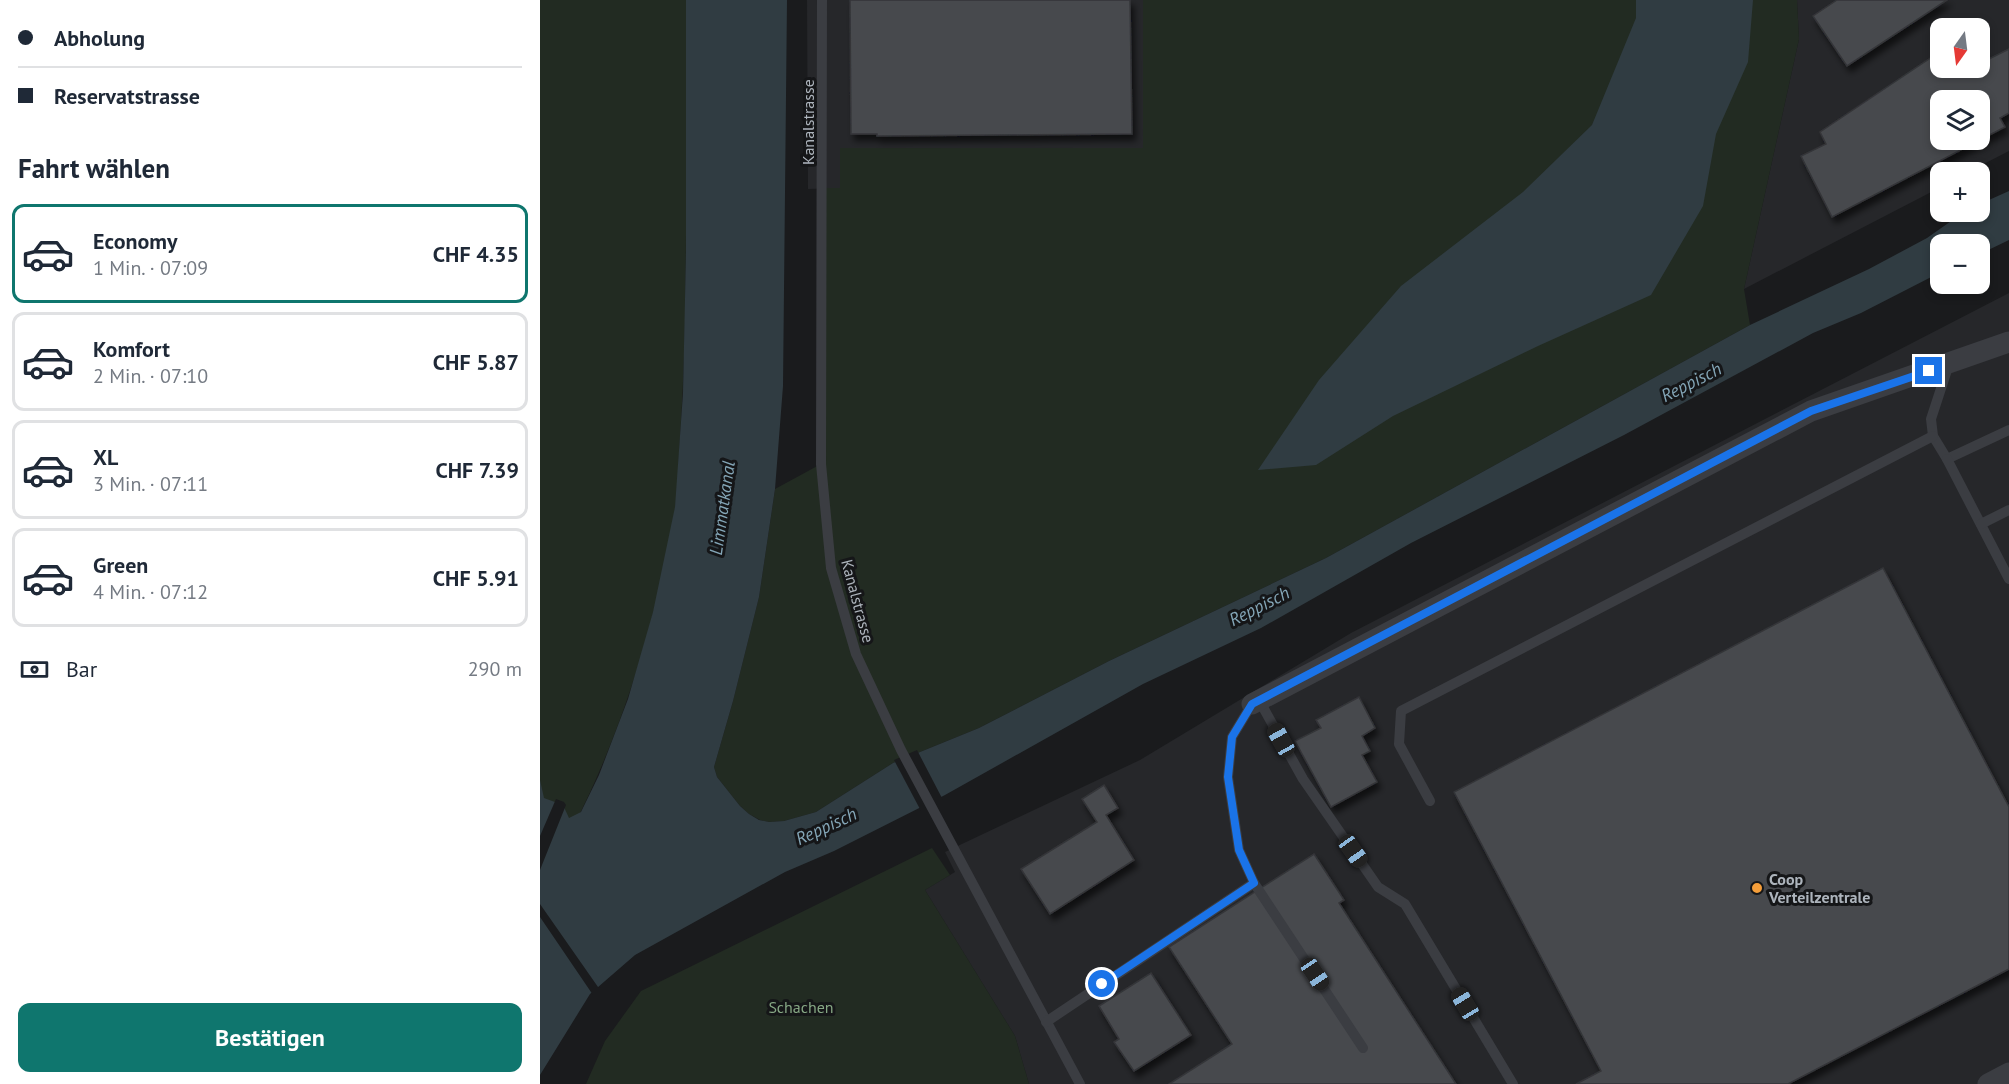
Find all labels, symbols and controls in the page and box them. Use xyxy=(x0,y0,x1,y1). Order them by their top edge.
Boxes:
north arrow xyxy=(1930,18,1990,78)
map controls xyxy=(1930,18,1990,294)
text: Abholung xyxy=(54,24,145,52)
street label: Kanalstrasse xyxy=(798,79,818,165)
text: Reservatstrasse xyxy=(54,82,200,110)
button: layers xyxy=(1930,90,1990,150)
text: Fahrt wählen xyxy=(18,151,170,185)
button: + xyxy=(1930,162,1990,222)
icon: car xyxy=(21,227,75,281)
text: Economy xyxy=(93,227,177,255)
button: − xyxy=(1930,234,1990,294)
text: CHF 4.35 xyxy=(433,240,519,268)
text: 1 Min. · 07:09 xyxy=(93,255,208,281)
icon: car xyxy=(21,335,75,389)
text: Komfort xyxy=(93,335,170,363)
text: CHF 5.87 xyxy=(433,348,519,376)
water label: Reppisch xyxy=(1657,357,1725,407)
route end xyxy=(1915,357,1942,384)
text: 2 Min. · 07:10 xyxy=(93,363,208,389)
icon: car xyxy=(21,443,75,497)
text: XL xyxy=(93,443,118,471)
text: CHF 7.39 xyxy=(435,456,519,484)
water label: Limmatkanal xyxy=(704,459,740,557)
text: 3 Min. · 07:11 xyxy=(93,471,208,497)
icon: car xyxy=(21,551,75,605)
text: Green xyxy=(93,551,148,579)
street label: Kanalstrasse xyxy=(837,557,879,645)
text: CHF 5.91 xyxy=(433,564,519,592)
text: 4 Min. · 07:12 xyxy=(93,579,208,605)
water label: Reppisch xyxy=(1225,581,1293,631)
icon: cash xyxy=(18,653,51,686)
text: Bar xyxy=(66,655,97,683)
text: 290 m xyxy=(468,656,522,682)
car xyxy=(1264,720,1298,760)
water label: Reppisch xyxy=(792,802,860,850)
car xyxy=(1335,831,1371,871)
place label: Coop Verteilzentrale xyxy=(1768,869,1870,907)
marker: Coop Verteilzentrale xyxy=(1750,881,1764,895)
car xyxy=(1297,954,1333,994)
route start xyxy=(1088,970,1115,997)
car xyxy=(1448,984,1482,1024)
park label: Schachen xyxy=(768,997,834,1017)
button: Bestätigen xyxy=(18,1003,522,1072)

